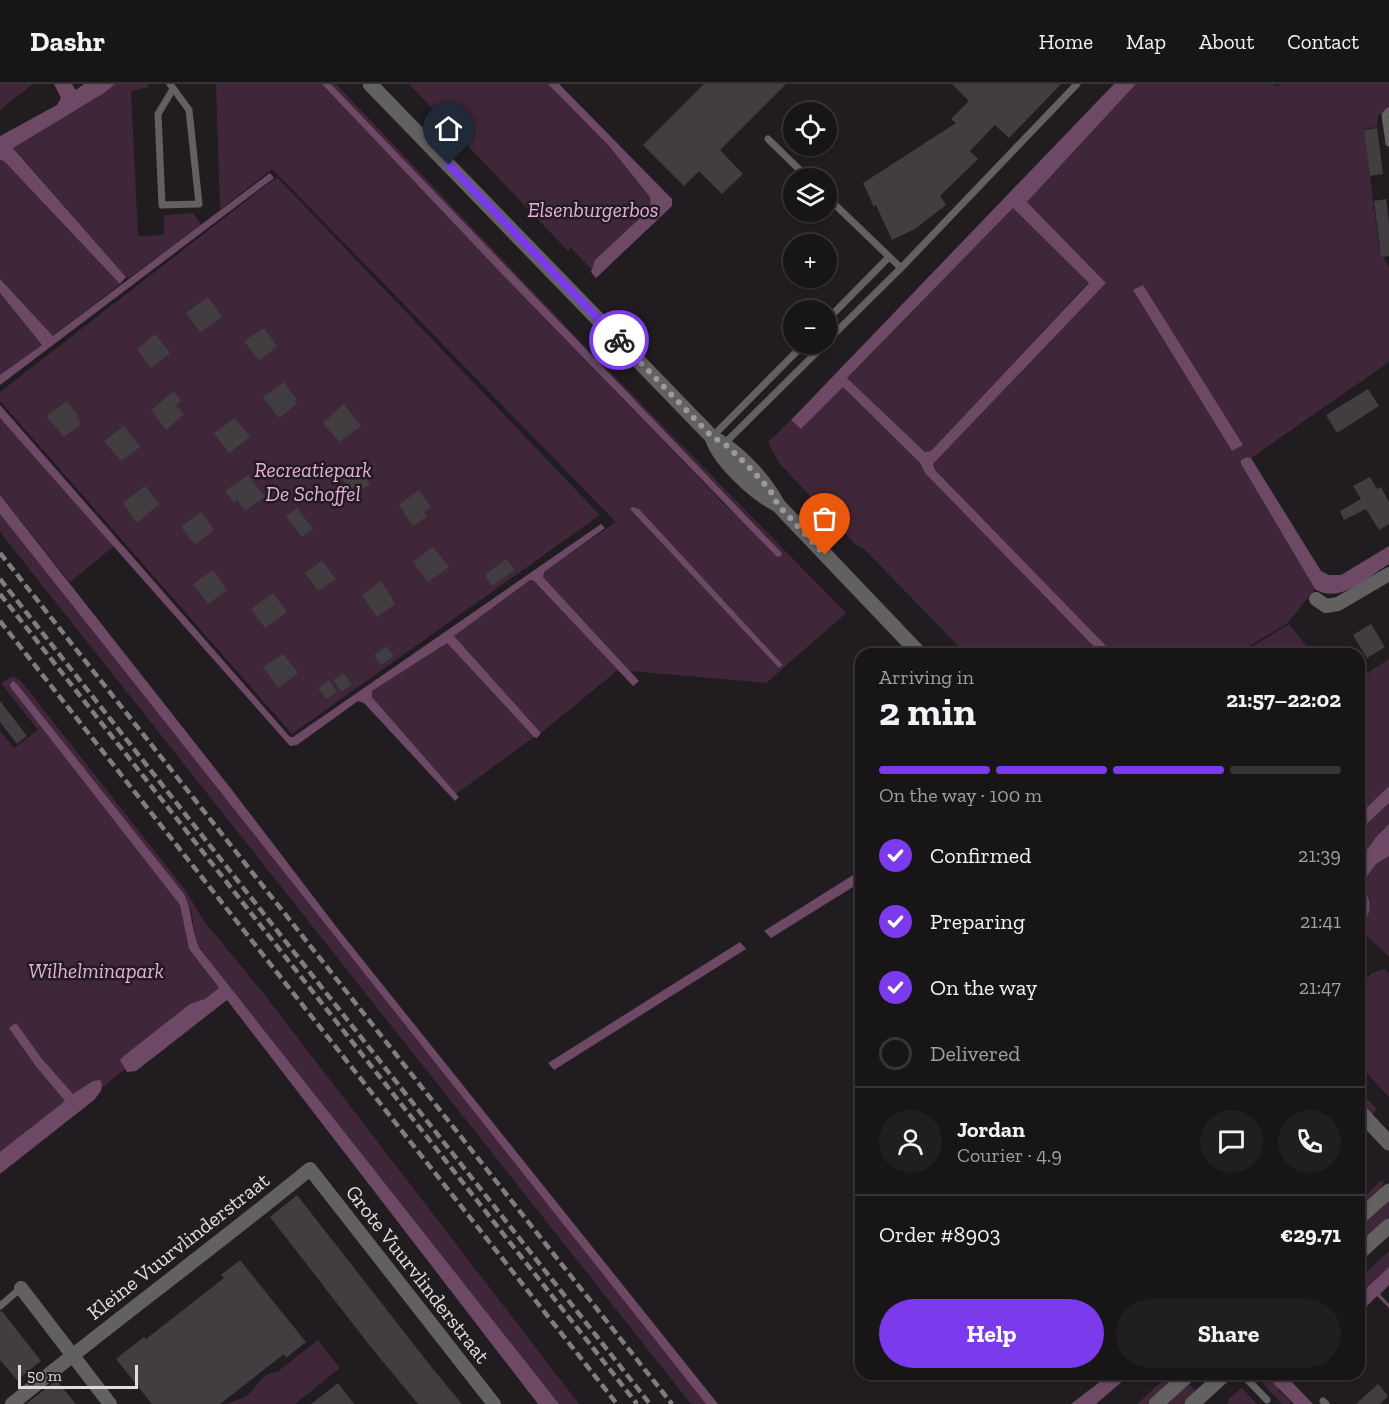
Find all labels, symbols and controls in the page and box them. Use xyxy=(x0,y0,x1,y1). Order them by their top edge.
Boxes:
text: Dashr xyxy=(30,25,105,58)
text: Home xyxy=(1039,29,1093,54)
text: Map xyxy=(1126,29,1166,54)
text: About xyxy=(1199,29,1254,54)
text: Contact xyxy=(1287,29,1359,54)
map controls xyxy=(783,102,837,354)
button: locate xyxy=(783,102,837,156)
pin xyxy=(423,103,474,165)
icon: home xyxy=(432,112,465,145)
button: layers xyxy=(783,168,837,222)
park label: Elsenburgerbos xyxy=(527,197,659,222)
button: + xyxy=(783,234,837,288)
button: − xyxy=(783,300,837,354)
courier xyxy=(589,310,649,370)
icon: bike xyxy=(603,324,636,357)
park label: Recreatiepark De Schoffel xyxy=(254,457,372,506)
pin xyxy=(799,493,850,555)
icon: bag xyxy=(808,502,841,535)
text: Arriving in xyxy=(879,665,974,689)
text: 21:57–22:02 xyxy=(1226,686,1341,713)
text: 2 min xyxy=(879,688,976,735)
text: On the way · 100 m xyxy=(879,783,1042,807)
icon: check xyxy=(879,839,912,872)
text: Confirmed xyxy=(930,842,1031,869)
text: 21:39 xyxy=(1298,843,1341,867)
icon: check xyxy=(879,905,912,938)
text: Preparing xyxy=(930,908,1025,935)
text: 21:41 xyxy=(1300,909,1341,933)
park label: Wilhelminapark xyxy=(28,958,164,983)
icon: check xyxy=(879,971,912,1004)
text: On the way xyxy=(930,974,1037,1001)
text: 21:47 xyxy=(1299,975,1341,999)
text: Delivered xyxy=(930,1040,1020,1067)
button: person xyxy=(879,1110,942,1173)
button: chat xyxy=(1200,1110,1263,1173)
button: phone xyxy=(1278,1110,1341,1173)
text: Jordan xyxy=(957,1116,1025,1143)
text: Courier · 4.9 xyxy=(957,1143,1062,1167)
street label: Kleine Vuurvlinderstraat xyxy=(82,1167,274,1325)
street label: Grote Vuurvlinderstraat xyxy=(341,1180,495,1368)
text: Order #8903 xyxy=(879,1221,1001,1248)
text: €29.71 xyxy=(1280,1221,1341,1248)
button: Help xyxy=(879,1299,1104,1368)
button: Share xyxy=(1116,1299,1341,1368)
scale bar xyxy=(18,1362,138,1390)
text: 50 m xyxy=(27,1366,62,1385)

